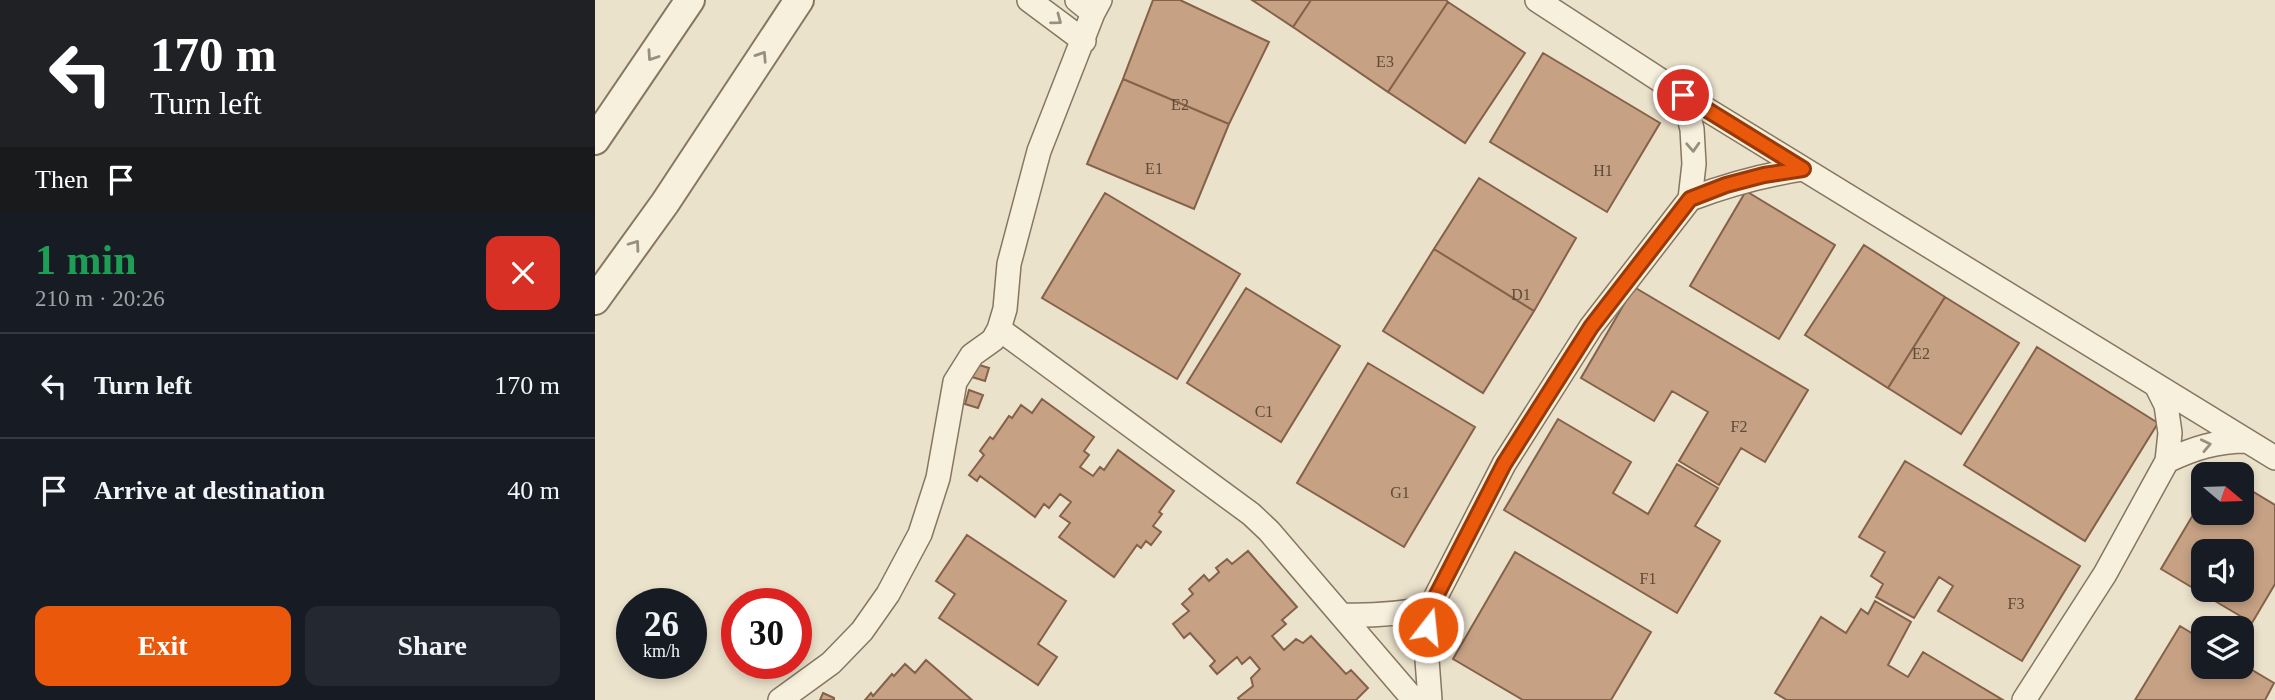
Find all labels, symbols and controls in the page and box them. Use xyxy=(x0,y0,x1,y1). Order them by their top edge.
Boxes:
one-way arrow xyxy=(1049,12,1062,25)
text: 170 m xyxy=(150,27,277,82)
icon: left xyxy=(35,28,126,119)
one-way arrow xyxy=(648,48,660,61)
one-way arrow xyxy=(754,51,767,64)
house number: E3 xyxy=(1376,53,1394,70)
pin xyxy=(1653,65,1713,125)
icon: arrive xyxy=(1664,76,1702,114)
text: Turn left xyxy=(150,85,262,121)
house number: E2 xyxy=(1171,96,1189,113)
one-way arrow xyxy=(1686,142,1701,153)
house number: E1 xyxy=(1145,160,1163,177)
icon: arrive xyxy=(102,161,140,199)
house number: H1 xyxy=(1593,162,1613,179)
text: Then xyxy=(35,165,88,194)
button: close xyxy=(486,236,560,310)
text: 1 min xyxy=(35,237,137,283)
one-way arrow xyxy=(627,240,639,253)
text: 210 m · 20:26 xyxy=(35,286,165,311)
house number: D1 xyxy=(1511,286,1531,303)
house number: E2 xyxy=(1912,345,1930,362)
icon: left xyxy=(35,367,73,405)
text: Turn left xyxy=(94,371,192,400)
text: 170 m xyxy=(494,371,560,400)
house number: C1 xyxy=(1255,403,1273,420)
house number: F2 xyxy=(1731,418,1747,435)
one-way arrow xyxy=(2200,439,2212,453)
north arrow xyxy=(2191,462,2254,525)
map controls xyxy=(2191,462,2254,679)
icon: arrive xyxy=(35,472,73,510)
text: Arrive at destination xyxy=(94,476,325,505)
text: 40 m xyxy=(507,476,560,505)
house number: G1 xyxy=(1390,484,1410,501)
button: sound xyxy=(2191,539,2254,602)
house number: F1 xyxy=(1640,570,1656,587)
speed limit sign: 30 xyxy=(721,588,812,679)
position arrow xyxy=(1391,590,1465,664)
house number: F3 xyxy=(2008,595,2024,612)
text: 26 xyxy=(644,605,679,644)
button: Exit xyxy=(35,606,291,686)
button: Share xyxy=(305,606,560,686)
button: layers xyxy=(2191,616,2254,679)
text: km/h xyxy=(643,641,680,661)

